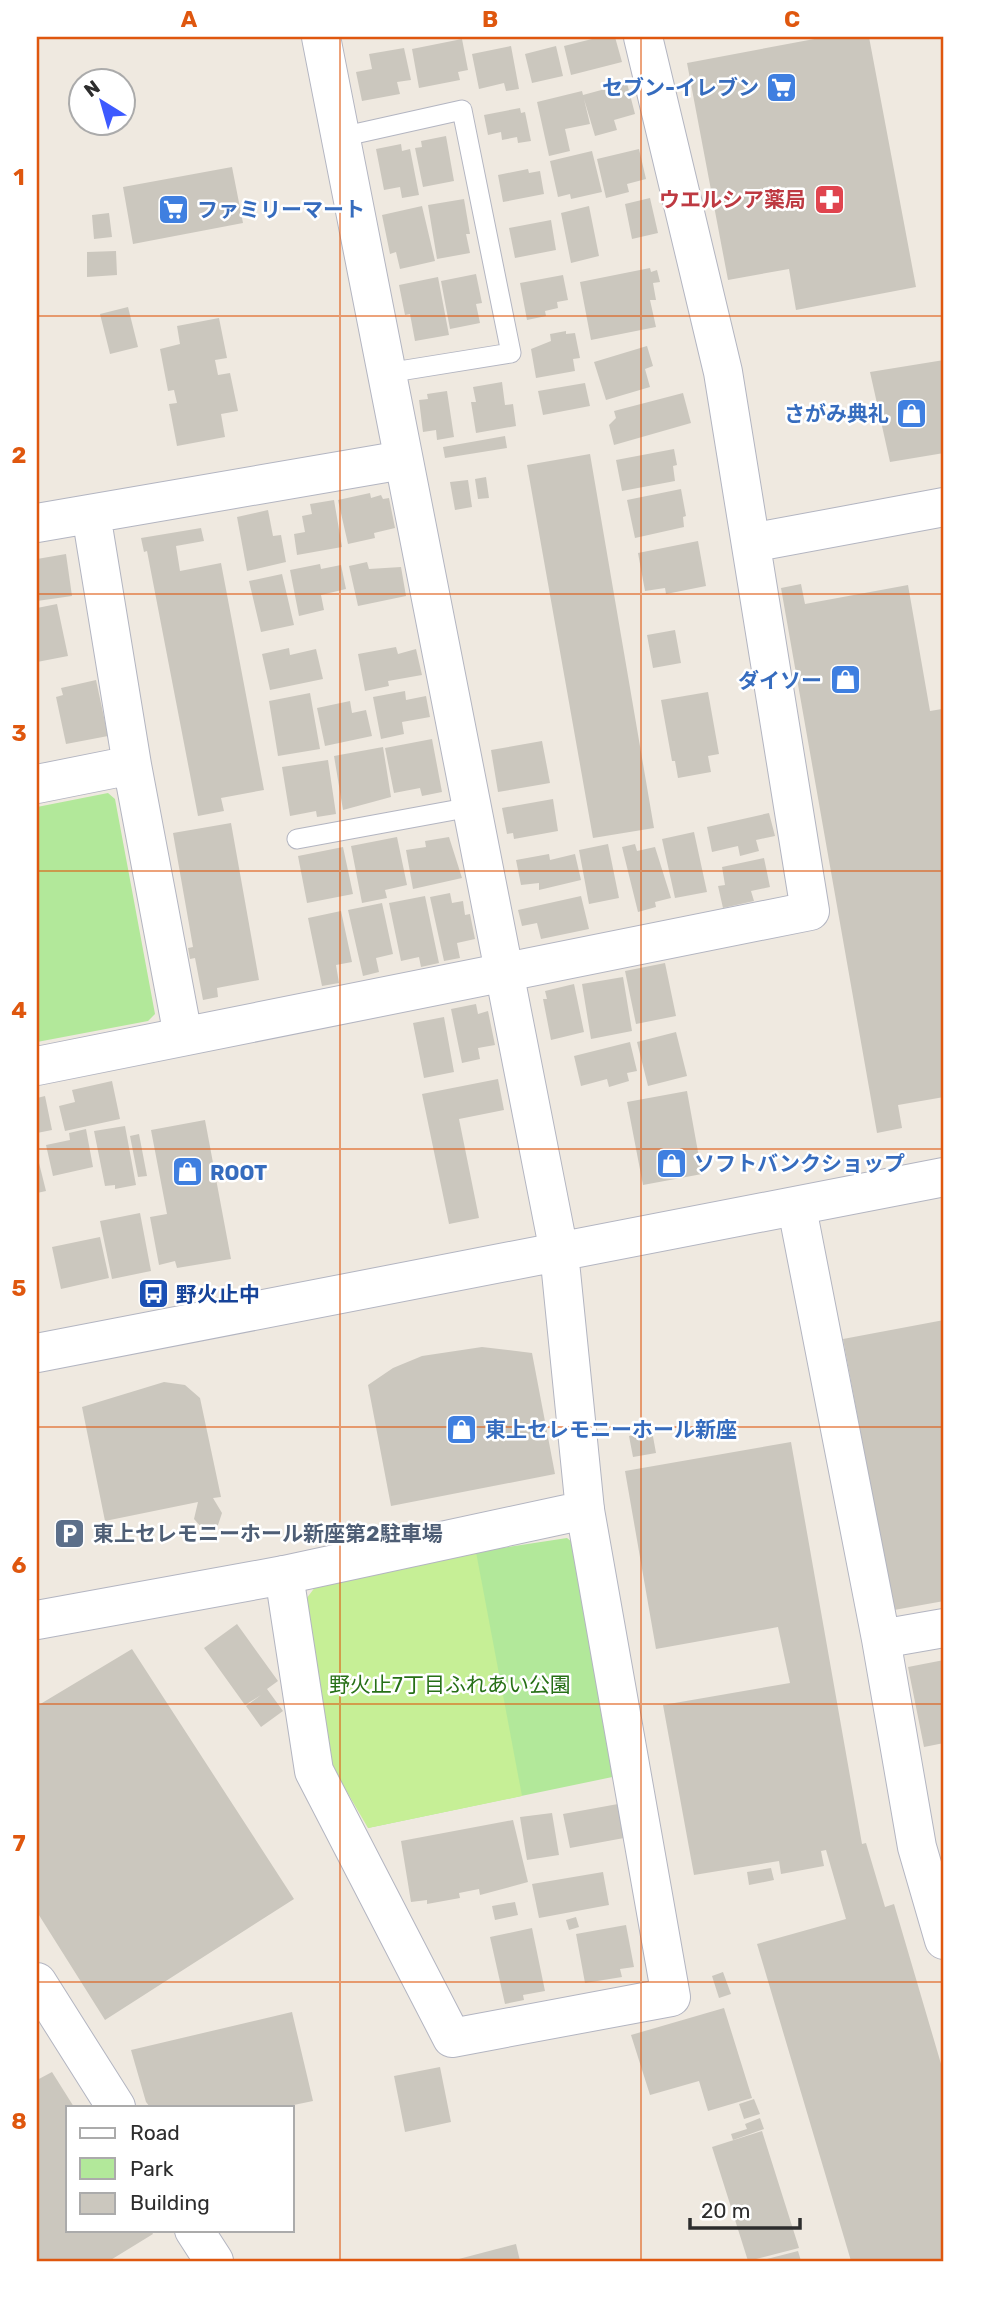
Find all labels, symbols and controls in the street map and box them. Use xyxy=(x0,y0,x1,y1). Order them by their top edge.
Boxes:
text: A xyxy=(181,5,198,33)
text: B xyxy=(482,5,498,33)
text: C xyxy=(784,5,800,33)
north arrow xyxy=(66,66,136,136)
supermarket icon: セブン-イレブン xyxy=(765,70,799,104)
place label: セブン-イレブン xyxy=(602,75,759,100)
text: N xyxy=(80,76,104,102)
text: 1 xyxy=(13,163,25,191)
pharmacy icon: ウエルシア薬局 xyxy=(812,182,846,216)
place label: ウエルシア薬局 xyxy=(659,187,806,212)
supermarket icon: ファミリーマート xyxy=(157,192,191,226)
place label: ファミリーマート xyxy=(197,197,365,222)
shop icon: さがみ典礼 xyxy=(895,396,929,430)
place label: さがみ典礼 xyxy=(784,401,889,426)
text: 2 xyxy=(12,441,26,469)
shop icon: ダイソー xyxy=(828,663,862,697)
place label: ダイソー xyxy=(738,668,822,693)
text: 3 xyxy=(11,719,27,747)
text: 4 xyxy=(11,996,27,1024)
shop icon: ソフトバンクショップ xyxy=(654,1146,688,1180)
place label: ソフトバンクショップ xyxy=(694,1151,905,1176)
shop icon: ROOT xyxy=(170,1155,204,1189)
place label: ROOT xyxy=(210,1160,267,1185)
text: 5 xyxy=(12,1274,27,1302)
bus stop icon: 野火止中 xyxy=(136,1277,170,1311)
place label: 野火止中 xyxy=(176,1282,260,1307)
shop icon: 東上セレモニーホール新座 xyxy=(445,1412,479,1446)
place label: 東上セレモニーホール新座 xyxy=(485,1417,737,1442)
parking icon: 東上セレモニーホール新座第2駐車場 xyxy=(53,1516,87,1550)
place label: 東上セレモニーホール新座第2駐車場 xyxy=(93,1521,443,1546)
text: 6 xyxy=(12,1551,27,1579)
park label: 野火止7丁目ふれあい公園 xyxy=(329,1672,571,1697)
text: 7 xyxy=(12,1829,26,1857)
legend xyxy=(66,2106,294,2232)
text: 8 xyxy=(11,2107,27,2135)
text: Road xyxy=(130,2120,180,2145)
text: Park xyxy=(130,2156,174,2181)
scale bar xyxy=(690,2186,801,2230)
text: Building xyxy=(130,2190,210,2215)
text: 20 m xyxy=(701,2198,750,2223)

